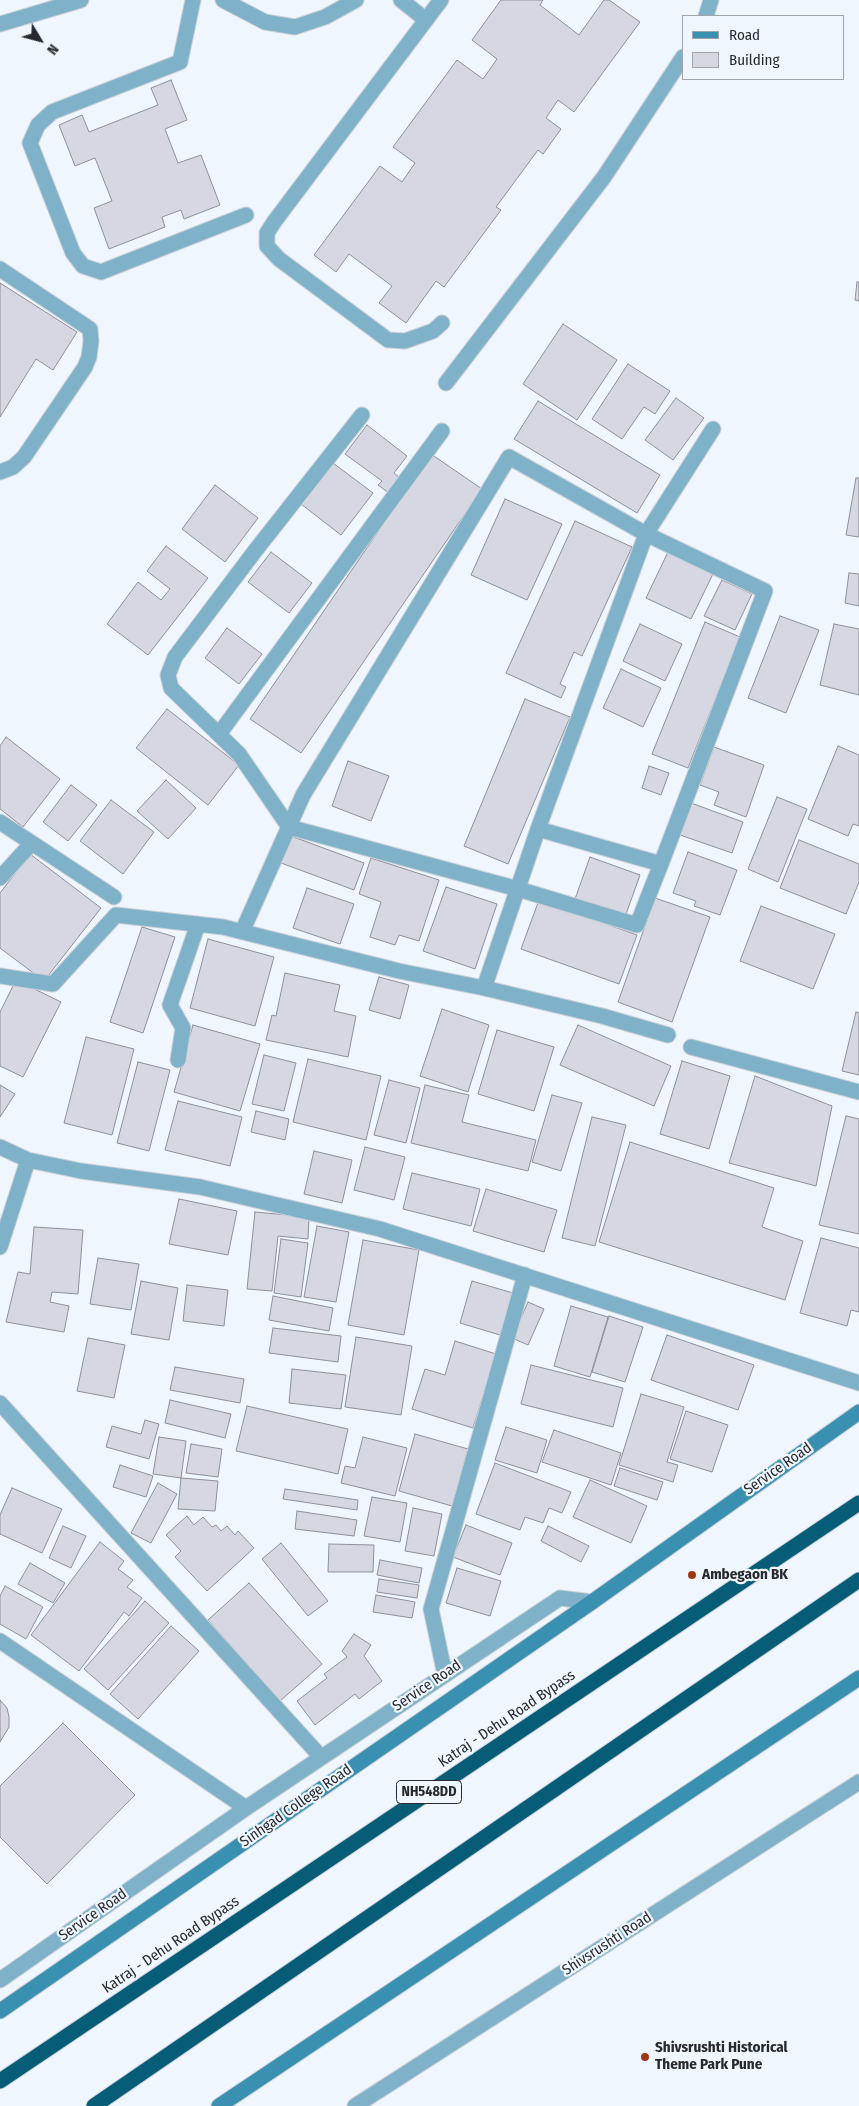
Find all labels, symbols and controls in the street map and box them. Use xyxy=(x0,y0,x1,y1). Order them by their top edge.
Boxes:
north arrow xyxy=(15,15,65,65)
legend xyxy=(682,15,844,80)
text: Road xyxy=(729,26,760,44)
text: N xyxy=(43,41,62,58)
text: Building xyxy=(729,51,780,69)
street label: Service Road xyxy=(741,1439,815,1499)
place label: Ambegaon BK xyxy=(702,1566,788,1584)
marker: Ambegaon BK xyxy=(686,1569,698,1581)
street label: Service Road xyxy=(389,1657,465,1715)
street label: Katraj - Dehu Road Bypass xyxy=(435,1666,579,1772)
street label: Sinhgad College Road xyxy=(237,1761,355,1851)
road number: NH548DD xyxy=(396,1780,462,1804)
street label: Service Road xyxy=(56,1885,130,1945)
street label: Katraj - Dehu Road Bypass xyxy=(99,1892,243,1998)
street label: Shivsrushti Road xyxy=(559,1908,655,1980)
place label: Shivsrushti Historical Theme Park Pune xyxy=(655,2039,788,2074)
marker: Shivsrushti Historical Theme Park Pune xyxy=(639,2051,651,2063)

